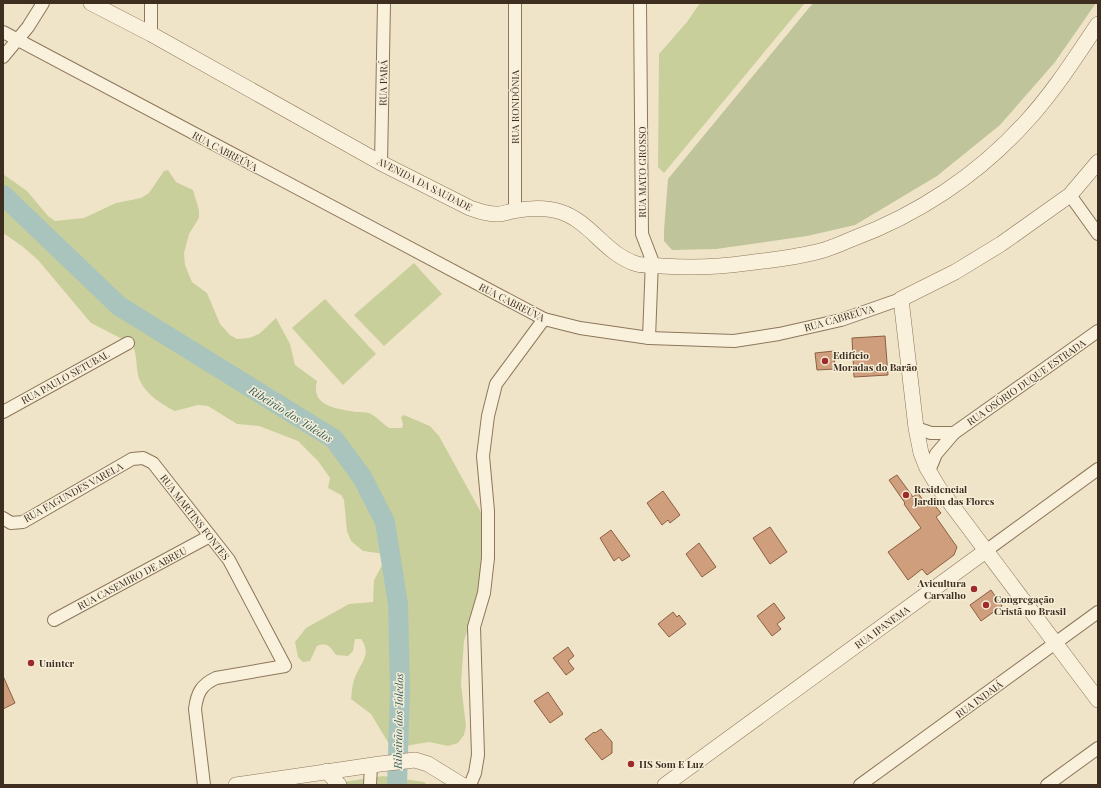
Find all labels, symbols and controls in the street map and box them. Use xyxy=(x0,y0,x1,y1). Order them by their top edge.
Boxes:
street label: RUA PARÁ xyxy=(376,59,390,106)
street label: RUA RONDÔNIA xyxy=(508,69,522,144)
street label: RUA MATO GROSSO xyxy=(635,126,649,218)
street label: RUA CABREÚVA xyxy=(190,128,261,174)
street label: AVENIDA DA SAUDADE xyxy=(374,153,475,214)
street label: RUA CABREÚVA xyxy=(477,279,548,325)
street label: RUA CABREÚVA xyxy=(802,301,876,335)
street label: RUA OSÓRIO DUQUE ESTRADA xyxy=(964,335,1089,428)
street label: RUA PAULO SETUBAL xyxy=(18,347,112,407)
place label: Edifício Moradas do Barão xyxy=(833,348,917,374)
marker: Edifício Moradas do Barão xyxy=(820,356,830,366)
water label: Ribeirão dos Toledos xyxy=(246,382,336,446)
street label: RUA FAGUNDES VARELA xyxy=(21,459,126,525)
street label: RUA MARTINS FONTES xyxy=(157,471,233,563)
place label: Residencial Jardim das Flores xyxy=(913,482,995,508)
marker: Residencial Jardim das Flores xyxy=(901,490,911,500)
street label: RUA CASEMIRO DE ABREU xyxy=(75,543,189,613)
place label: Avicultura Carvalho xyxy=(917,576,967,602)
marker: Avicultura Carvalho xyxy=(969,584,979,594)
place label: Congregação Cristã no Brasil xyxy=(994,592,1066,618)
marker: Congregação Cristã no Brasil xyxy=(981,600,991,610)
street label: RUA IPANEMA xyxy=(852,602,913,652)
place label: Uninter xyxy=(39,656,75,670)
marker: Uninter xyxy=(26,658,36,668)
water label: Ribeirão dos Toledos xyxy=(390,672,406,770)
street label: RUA INDAIÁ xyxy=(953,677,1006,721)
place label: HS Som E Luz xyxy=(639,757,704,771)
marker: HS Som E Luz xyxy=(626,759,636,769)

